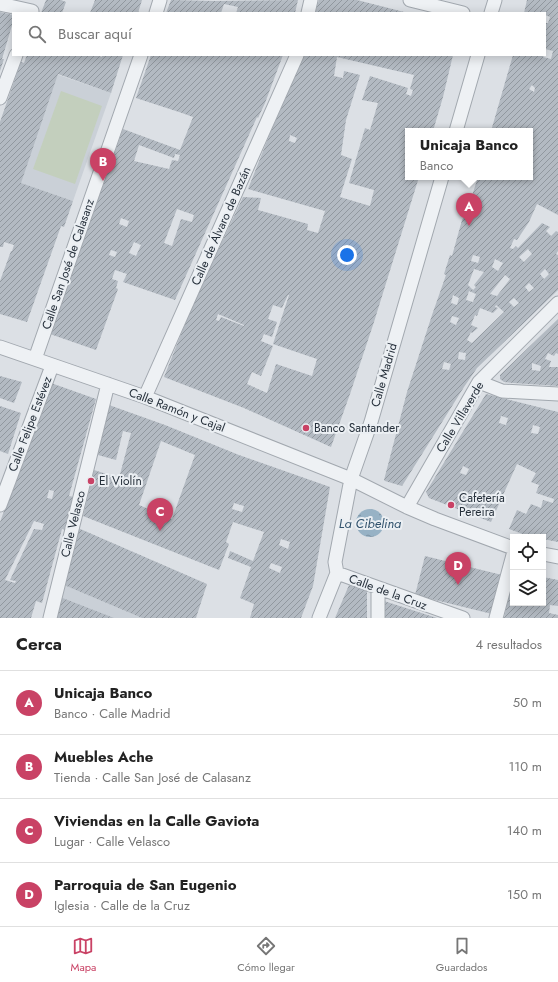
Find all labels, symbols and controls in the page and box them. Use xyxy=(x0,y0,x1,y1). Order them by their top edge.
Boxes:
search box xyxy=(12,12,546,56)
icon: search xyxy=(26,23,48,45)
text: Buscar aquí xyxy=(58,23,132,45)
popup xyxy=(405,128,533,180)
text: Unicaja Banco xyxy=(420,134,518,156)
pin: B xyxy=(90,148,116,181)
text: Banco xyxy=(420,156,453,175)
street label: Calle de Álvaro de Bazán xyxy=(187,164,255,288)
pin: A xyxy=(456,193,482,226)
street label: Calle San José de Calasanz xyxy=(37,196,99,332)
your location xyxy=(337,245,357,265)
street label: Calle Madrid xyxy=(366,341,402,409)
street label: Calle Felipe Estévez xyxy=(4,373,57,474)
street label: Calle Villaverde xyxy=(432,378,488,456)
street label: Calle Ramón y Cajal xyxy=(126,383,228,437)
place label: Banco Santander xyxy=(314,419,400,437)
marker: Banco Santander xyxy=(301,423,311,433)
place label: El Violín xyxy=(99,472,142,490)
marker: El Violín xyxy=(86,476,96,486)
street label: Calle Velasco xyxy=(56,488,90,559)
place label: Cafetería Pereira xyxy=(459,489,505,521)
pin: C xyxy=(147,498,173,531)
marker: Cafetería Pereira xyxy=(446,500,456,510)
water label: La Cibelina xyxy=(339,514,401,533)
map controls xyxy=(510,534,546,606)
button: locate xyxy=(510,534,546,570)
pin: D xyxy=(445,552,471,585)
street label: Calle de la Cruz xyxy=(346,569,430,615)
button: layers xyxy=(510,570,546,606)
text: Cerca xyxy=(16,632,62,656)
text: 4 resultados xyxy=(475,635,542,654)
text: Unicaja Banco xyxy=(54,682,152,704)
text: A xyxy=(24,693,34,712)
text: 50 m xyxy=(513,693,542,712)
text: Banco · Calle Madrid xyxy=(54,704,171,723)
text: Muebles Ache xyxy=(54,746,153,768)
text: B xyxy=(25,757,33,776)
text: 110 m xyxy=(508,757,542,776)
text: Tienda · Calle San José de Calasanz xyxy=(54,768,251,787)
text: Viviendas en la Calle Gaviota xyxy=(54,810,259,832)
text: C xyxy=(24,821,34,840)
text: 140 m xyxy=(507,821,542,840)
text: Lugar · Calle Velasco xyxy=(54,832,170,851)
text: Parroquia de San Eugenio xyxy=(54,874,237,896)
text: D xyxy=(24,885,34,904)
text: 150 m xyxy=(507,885,542,904)
text: Iglesia · Calle de la Cruz xyxy=(54,896,190,915)
tab: Mapa xyxy=(71,935,96,975)
tab: Cómo llegar xyxy=(237,935,295,975)
tab: Guardados xyxy=(436,935,487,975)

